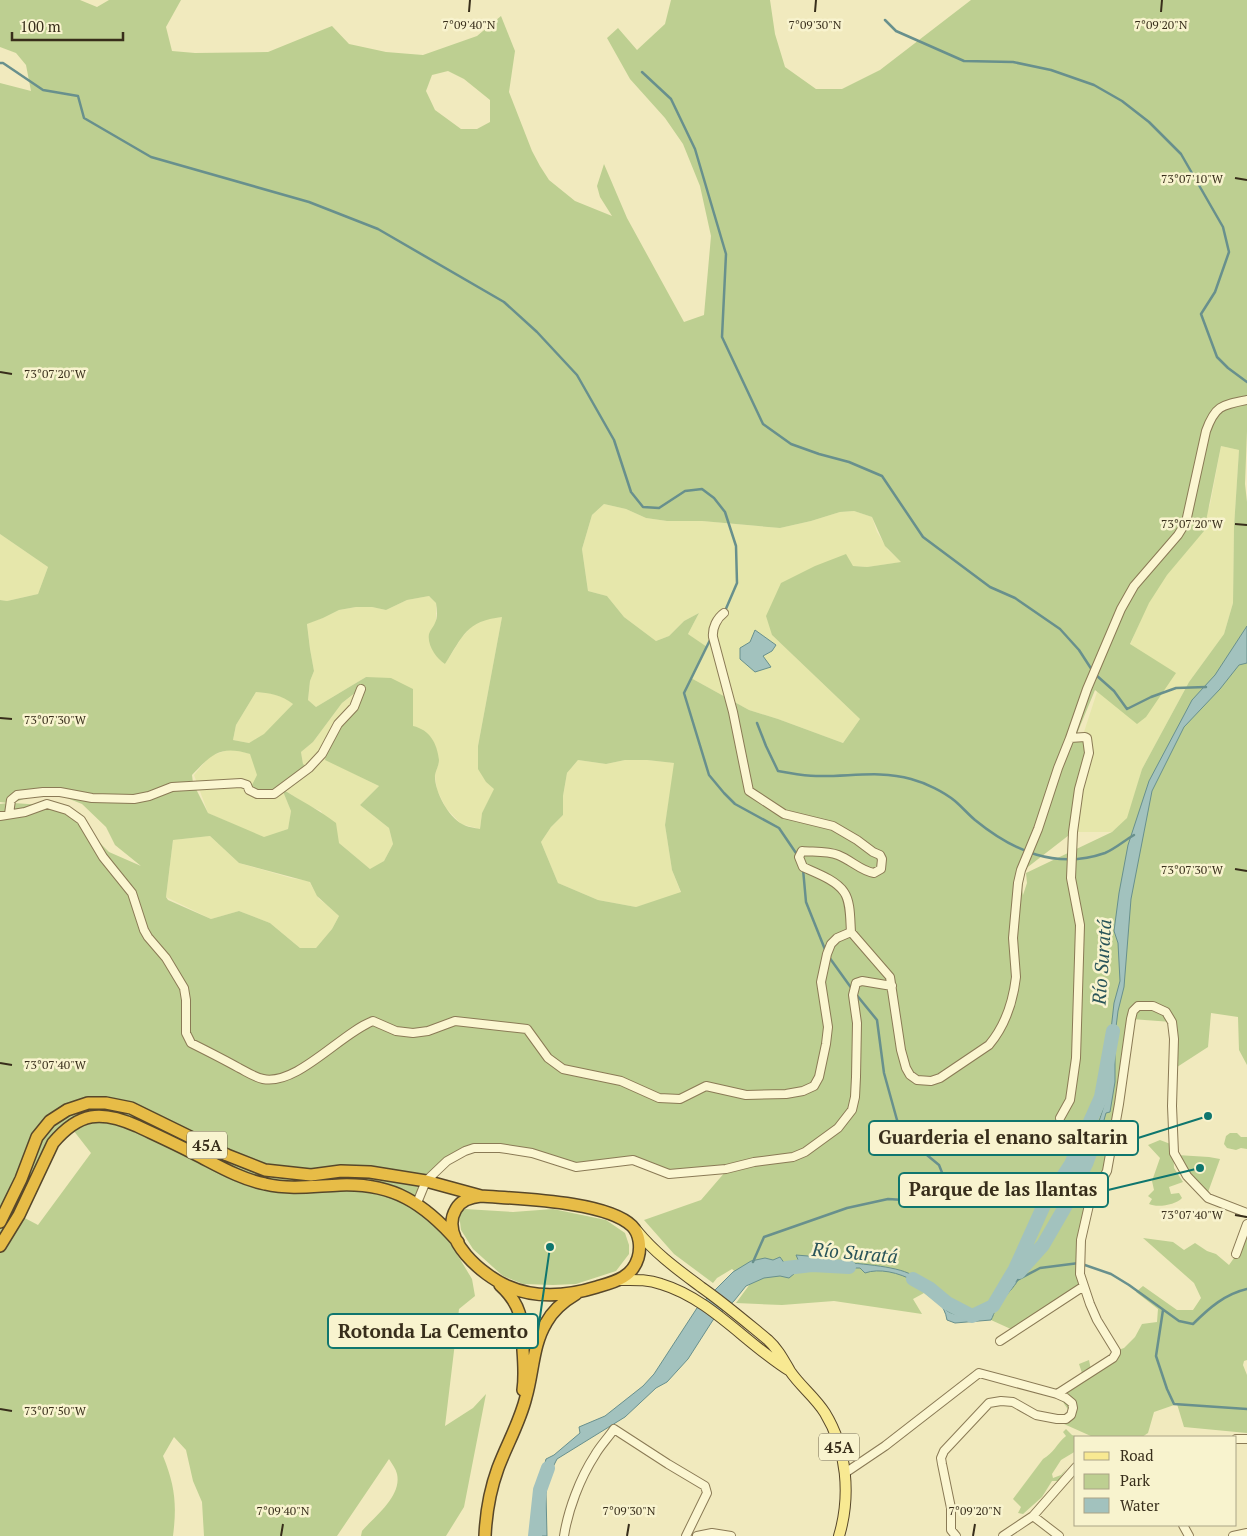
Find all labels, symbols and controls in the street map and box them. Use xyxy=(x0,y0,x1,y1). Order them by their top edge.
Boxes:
scale bar xyxy=(12,10,124,42)
text: 100 m xyxy=(20,16,61,36)
text: 7°09'40"N xyxy=(442,17,496,32)
text: 7°09'30"N xyxy=(788,17,842,32)
text: 7°09'20"N xyxy=(1134,17,1188,32)
text: 73°07'10"W xyxy=(1161,171,1224,186)
text: 73°07'20"W xyxy=(24,366,87,381)
text: 73°07'20"W xyxy=(1161,516,1224,531)
text: 73°07'30"W xyxy=(24,712,87,727)
text: 73°07'30"W xyxy=(1161,862,1224,877)
water label: Río Suratá xyxy=(1085,918,1116,1007)
text: 73°07'40"W xyxy=(24,1057,87,1072)
callout: Guarderia el enano saltarin xyxy=(869,1121,1138,1155)
text: Guarderia el enano saltarin xyxy=(878,1124,1129,1149)
road number: 45A xyxy=(187,1132,227,1158)
callout: Parque de las llantas xyxy=(899,1173,1108,1207)
text: Parque de las llantas xyxy=(909,1176,1098,1201)
text: 73°07'40"W xyxy=(1161,1207,1224,1222)
water label: Río Suratá xyxy=(810,1236,899,1268)
callout: Rotonda La Cemento xyxy=(328,1314,538,1348)
text: Rotonda La Cemento xyxy=(338,1318,528,1343)
text: 73°07'50"W xyxy=(24,1403,87,1418)
road number: 45A xyxy=(819,1434,859,1460)
legend xyxy=(1074,1436,1237,1526)
text: Road xyxy=(1120,1445,1153,1465)
text: Park xyxy=(1120,1470,1150,1490)
text: Water xyxy=(1120,1495,1160,1515)
text: 7°09'40"N xyxy=(256,1503,310,1518)
text: 7°09'30"N xyxy=(602,1503,656,1518)
text: 7°09'20"N xyxy=(948,1503,1002,1518)

